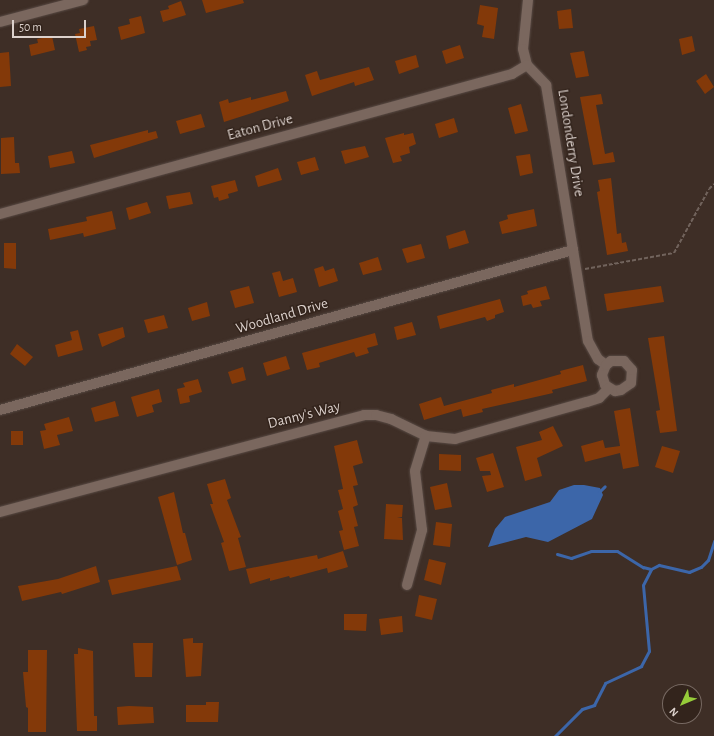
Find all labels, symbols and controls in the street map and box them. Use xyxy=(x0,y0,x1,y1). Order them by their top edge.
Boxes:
scale bar xyxy=(14,12,88,38)
text: 50 m xyxy=(19,21,42,33)
street label: Londonderry Drive xyxy=(554,88,588,198)
street label: Eaton Drive xyxy=(225,110,295,144)
street label: Woodland Drive xyxy=(234,294,330,338)
street label: Danny's Way xyxy=(266,397,342,433)
north arrow xyxy=(662,684,702,724)
text: N xyxy=(667,705,680,719)

